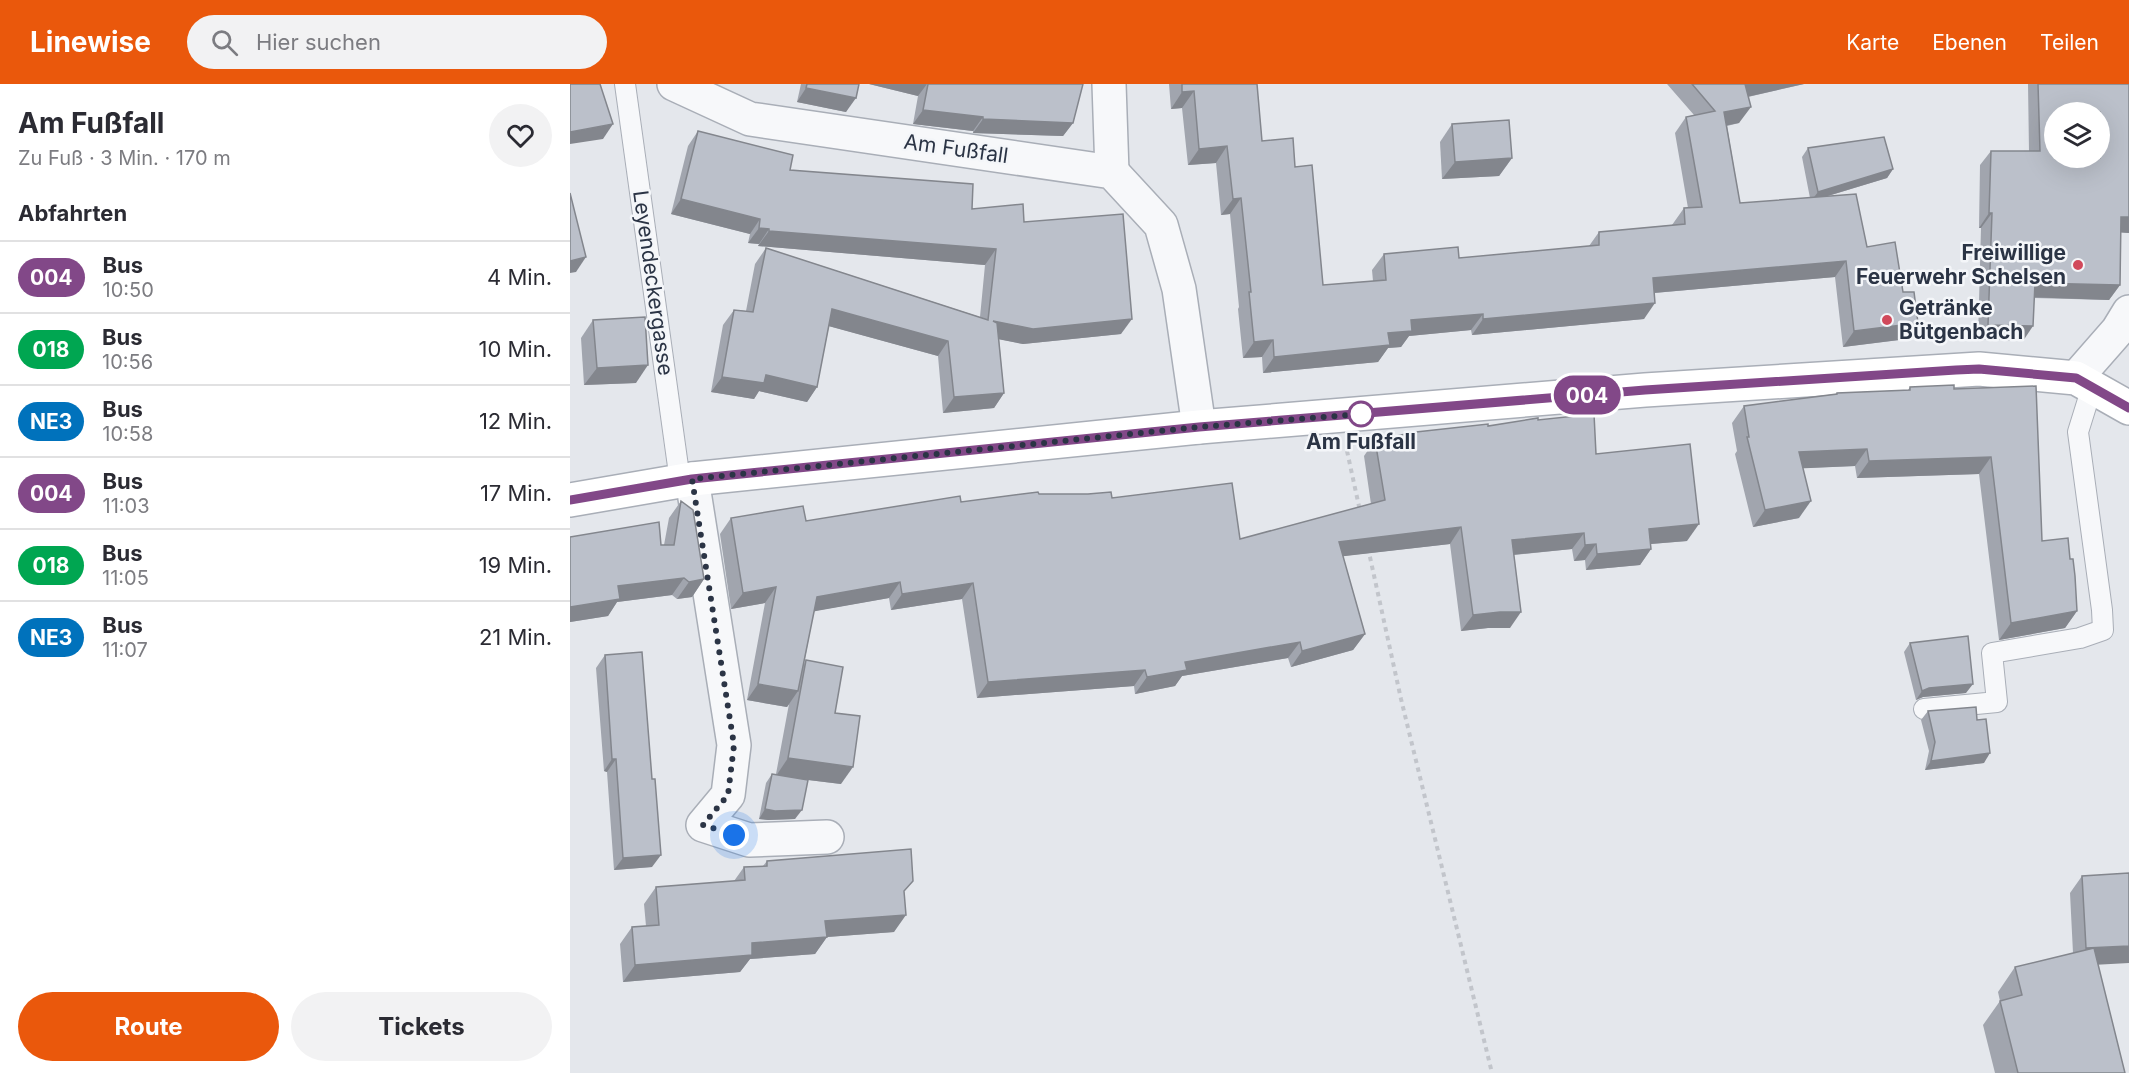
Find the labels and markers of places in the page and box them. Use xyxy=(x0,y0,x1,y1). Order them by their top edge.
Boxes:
place label: Freiwillige Feuerwehr Schelsen xyxy=(1856,240,2066,289)
marker: Freiwillige Feuerwehr Schelsen xyxy=(2071,258,2085,272)
place label: Getränke Bütgenbach xyxy=(1899,295,2023,344)
marker: Getränke Bütgenbach xyxy=(1880,313,1894,327)
marker: Am Fußfall xyxy=(1348,401,1374,427)
place label: Am Fußfall xyxy=(1306,429,1416,454)

